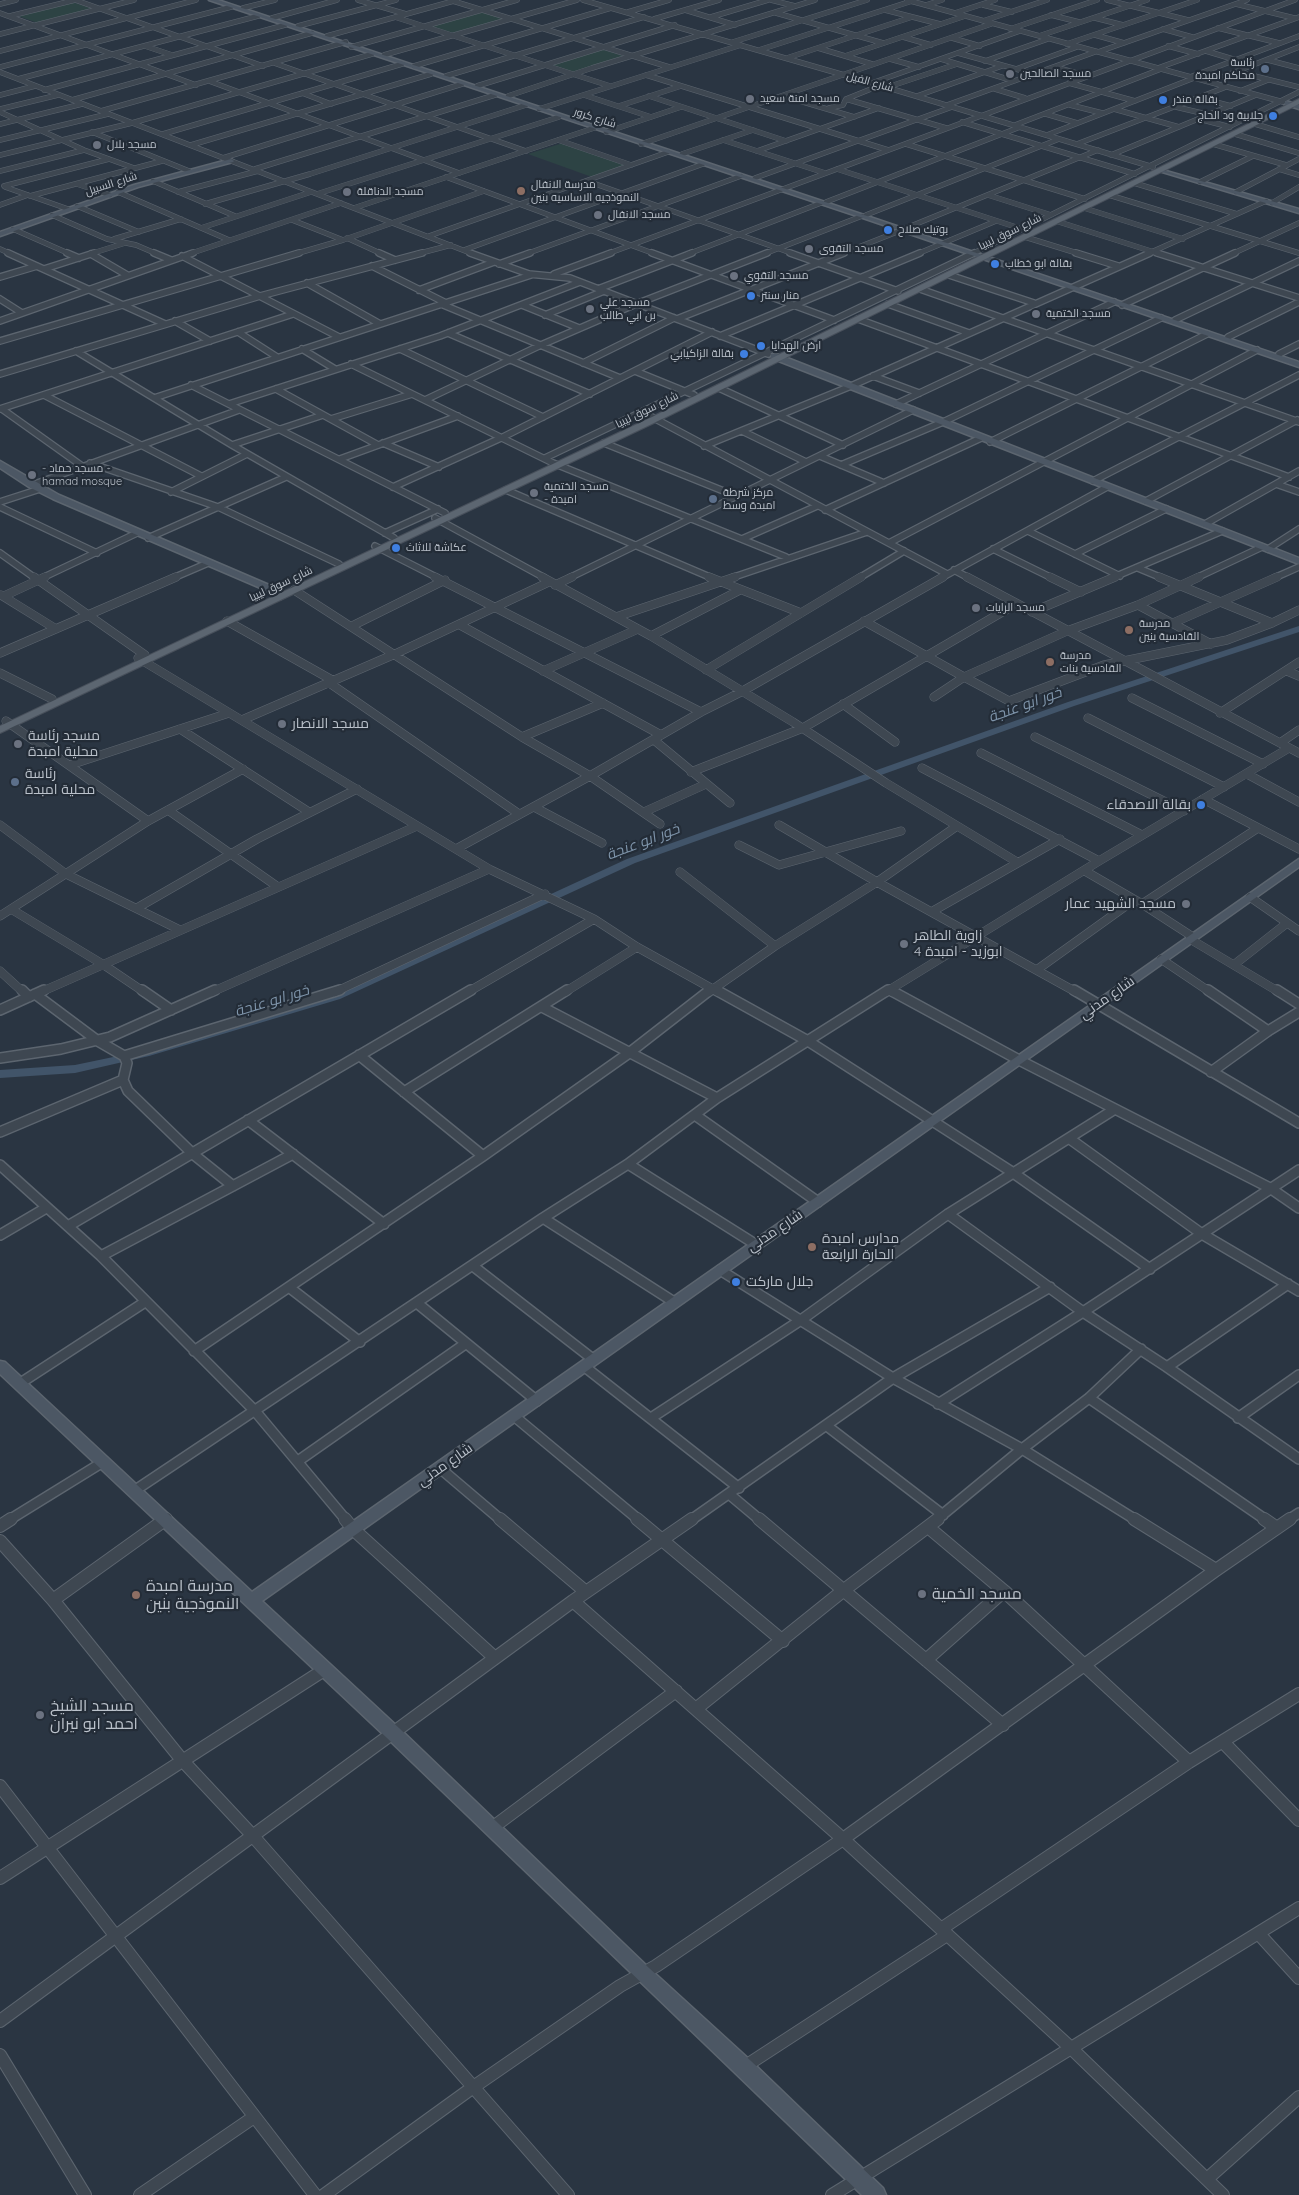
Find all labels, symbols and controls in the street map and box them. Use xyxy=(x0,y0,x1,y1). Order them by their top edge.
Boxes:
place label: رئاسة محاكم امبدة xyxy=(1195,56,1255,82)
marker: رئاسة محاكم امبدة xyxy=(1259,63,1271,75)
place label: مسجد الصالحين xyxy=(1020,67,1091,81)
marker: مسجد الصالحين xyxy=(1004,68,1016,80)
street label: شارع الفيل xyxy=(845,69,895,95)
place label: مسجد امنة سعيد xyxy=(760,92,840,106)
marker: مسجد امنة سعيد xyxy=(744,93,756,105)
place label: بقالة منذر xyxy=(1173,93,1218,107)
marker: بقالة منذر xyxy=(1157,94,1169,106)
street label: شارع كرور xyxy=(572,105,618,131)
place label: جلابية ود الحاج xyxy=(1197,109,1263,123)
marker: جلابية ود الحاج xyxy=(1267,110,1279,122)
place label: مسجد بلال xyxy=(107,138,157,152)
marker: مسجد بلال xyxy=(91,139,103,151)
street label: شارع السبيل xyxy=(83,169,139,199)
place label: مدرسة الانفال النموذجيه الاساسيه بنين xyxy=(531,178,639,204)
place label: مسجد الدناقلة xyxy=(357,185,424,199)
marker: مدرسة الانفال النموذجيه الاساسيه بنين xyxy=(515,185,527,197)
marker: مسجد الدناقلة xyxy=(341,186,353,198)
place label: مسجد الانفال xyxy=(608,208,671,222)
marker: مسجد الانفال xyxy=(592,209,604,221)
street label: شارع سوق ليبيا xyxy=(976,211,1044,253)
place label: بوتيك صلاح xyxy=(898,223,948,237)
marker: بوتيك صلاح xyxy=(882,224,894,236)
place label: مسجد التقوى xyxy=(819,242,884,256)
marker: مسجد التقوى xyxy=(803,243,815,255)
place label: بقالة ابو خطاب xyxy=(1005,257,1072,271)
marker: بقالة ابو خطاب xyxy=(989,258,1001,270)
place label: مسجد التقوي xyxy=(744,269,809,283)
marker: مسجد التقوي xyxy=(728,270,740,282)
place label: منار سنتر xyxy=(761,289,799,303)
marker: منار سنتر xyxy=(745,290,757,302)
place label: مسجد علي بن ابي طالب xyxy=(600,296,656,322)
marker: مسجد علي بن ابي طالب xyxy=(584,303,596,315)
place label: مسجد الختمية xyxy=(1046,307,1111,321)
marker: مسجد الختمية xyxy=(1030,308,1042,320)
place label: ارض الهدايا xyxy=(771,339,821,353)
marker: ارض الهدايا xyxy=(755,340,767,352)
place label: بقالة الزاكيابي xyxy=(670,347,734,361)
marker: بقالة الزاكيابي xyxy=(738,348,750,360)
street label: شارع سوق ليبيا xyxy=(613,389,681,431)
place label: - مسجد حماد - hamad mosque xyxy=(42,462,122,488)
marker: - مسجد حماد - hamad mosque xyxy=(26,469,38,481)
place label: مسجد الختمية - امبدة xyxy=(544,480,609,506)
place label: مركز شرطة امبدة وسط xyxy=(723,486,775,512)
marker: مسجد الختمية - امبدة xyxy=(528,487,540,499)
marker: مركز شرطة امبدة وسط xyxy=(707,493,719,505)
place label: عكاشة للاثاث xyxy=(406,541,467,555)
marker: عكاشة للاثاث xyxy=(390,542,402,554)
street label: شارع سوق ليبيا xyxy=(247,564,315,604)
place label: مسجد الرايات xyxy=(986,601,1045,615)
marker: مسجد الرايات xyxy=(970,602,982,614)
place label: مدرسة القادسية بنين xyxy=(1139,617,1199,643)
marker: مدرسة القادسية بنين xyxy=(1123,624,1135,636)
place label: مدرسة القادسية بنات xyxy=(1060,649,1121,675)
marker: مدرسة القادسية بنات xyxy=(1044,656,1056,668)
water label: خور ابو عنجة xyxy=(986,683,1064,727)
place label: مسجد الانصار xyxy=(292,716,369,732)
marker: مسجد الانصار xyxy=(276,718,288,730)
place label: مسجد رئاسة محلية امبدة xyxy=(28,728,100,760)
marker: مسجد رئاسة محلية امبدة xyxy=(12,738,24,750)
place label: رئاسة محلية امبدة xyxy=(25,766,95,799)
marker: رئاسة محلية امبدة xyxy=(9,776,21,788)
place label: بقالة الاصدقاء xyxy=(1106,797,1191,813)
marker: بقالة الاصدقاء xyxy=(1195,799,1207,811)
water label: خور ابو عنجة xyxy=(604,820,682,864)
place label: مسجد الشهيد عمار xyxy=(1065,896,1176,912)
marker: مسجد الشهيد عمار xyxy=(1180,898,1192,910)
place label: زاوية الطاهر ابوزيد - امبدة 4 xyxy=(914,928,1002,960)
marker: زاوية الطاهر ابوزيد - امبدة 4 xyxy=(898,938,910,950)
street label: شارع مدني xyxy=(1076,973,1138,1023)
water label: خور ابو عنجة xyxy=(233,981,311,1021)
street label: شارع مدني xyxy=(744,1206,806,1256)
place label: مدارس امبدة الحارة الرابعة xyxy=(822,1231,899,1264)
marker: مدارس امبدة الحارة الرابعة xyxy=(806,1241,818,1253)
place label: جلال ماركت xyxy=(746,1274,813,1290)
marker: جلال ماركت xyxy=(730,1276,742,1288)
street label: شارع مدني xyxy=(414,1440,476,1490)
place label: مدرسة امبدة النموذجية بنين xyxy=(146,1576,239,1614)
place label: مسجد الخمية xyxy=(932,1584,1022,1604)
marker: مسجد الخمية xyxy=(916,1588,928,1600)
marker: مدرسة امبدة النموذجية بنين xyxy=(130,1589,142,1601)
place label: مسجد الشيخ احمد ابو نيران xyxy=(50,1696,138,1734)
marker: مسجد الشيخ احمد ابو نيران xyxy=(34,1709,46,1721)

